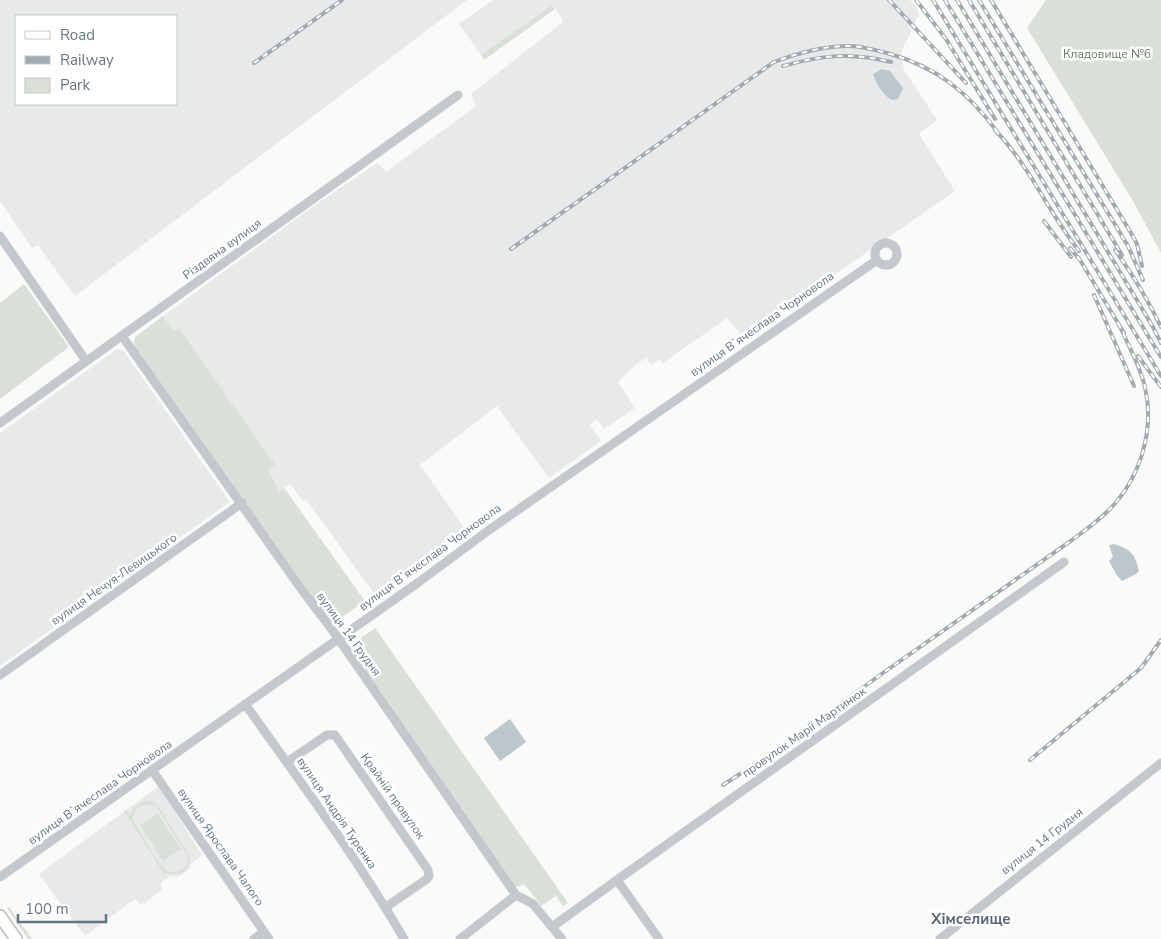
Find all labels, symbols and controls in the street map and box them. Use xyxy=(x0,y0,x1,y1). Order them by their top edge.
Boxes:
legend xyxy=(15,15,178,105)
text: Road xyxy=(60,25,95,45)
park label: Кладовище №6 xyxy=(1063,46,1151,62)
text: Railway xyxy=(60,50,114,70)
text: Park xyxy=(60,75,90,95)
street label: Різдвяна вулиця xyxy=(180,215,264,283)
street label: вулиця Вʼячеслава Чорновола xyxy=(687,268,837,380)
street label: вулиця Вʼячеслава Чорновола xyxy=(356,500,504,614)
street label: вулиця Нечуя-Левицького xyxy=(48,529,180,629)
street label: вулиця 14 Грудня xyxy=(313,589,385,679)
street label: провулок Марії Мартинюк xyxy=(739,683,870,781)
street label: вулиця Вʼячеслава Чорновола xyxy=(25,736,175,848)
street label: Крайній провулок xyxy=(357,750,429,843)
street label: вулиця Андрія Туренка xyxy=(294,754,380,872)
street label: вулиця Ярослава Чалого xyxy=(174,785,268,909)
street label: вулиця 14 Грудня xyxy=(998,804,1086,878)
scale bar xyxy=(18,892,105,924)
text: 100 m xyxy=(25,899,69,919)
district label: Хімселище xyxy=(930,909,1011,929)

